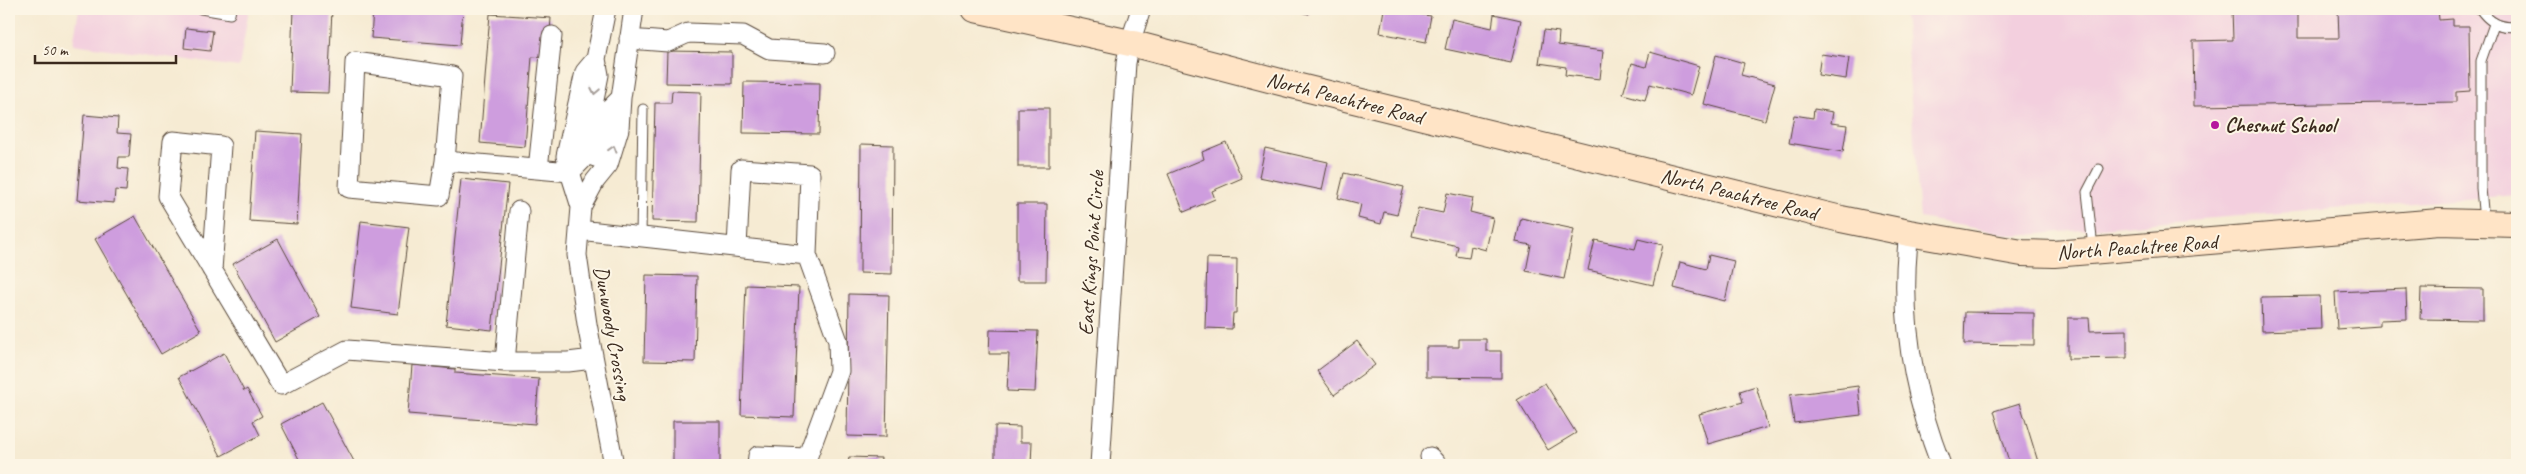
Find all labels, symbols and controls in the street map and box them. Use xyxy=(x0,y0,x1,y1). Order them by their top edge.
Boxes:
scale bar xyxy=(35,32,176,64)
text: 50 m xyxy=(42,41,69,60)
street label: North Peachtree Road xyxy=(1264,66,1429,131)
one-way arrow xyxy=(591,87,601,95)
place label: Chesnut School xyxy=(2225,112,2340,138)
marker: Chesnut School xyxy=(2209,119,2221,131)
one-way arrow xyxy=(607,146,617,154)
street label: North Peachtree Road xyxy=(1658,162,1823,227)
street label: East Kings Point Circle xyxy=(1072,169,1110,336)
street label: North Peachtree Road xyxy=(2056,228,2222,266)
street label: Dunwoody Crossing xyxy=(588,264,638,404)

